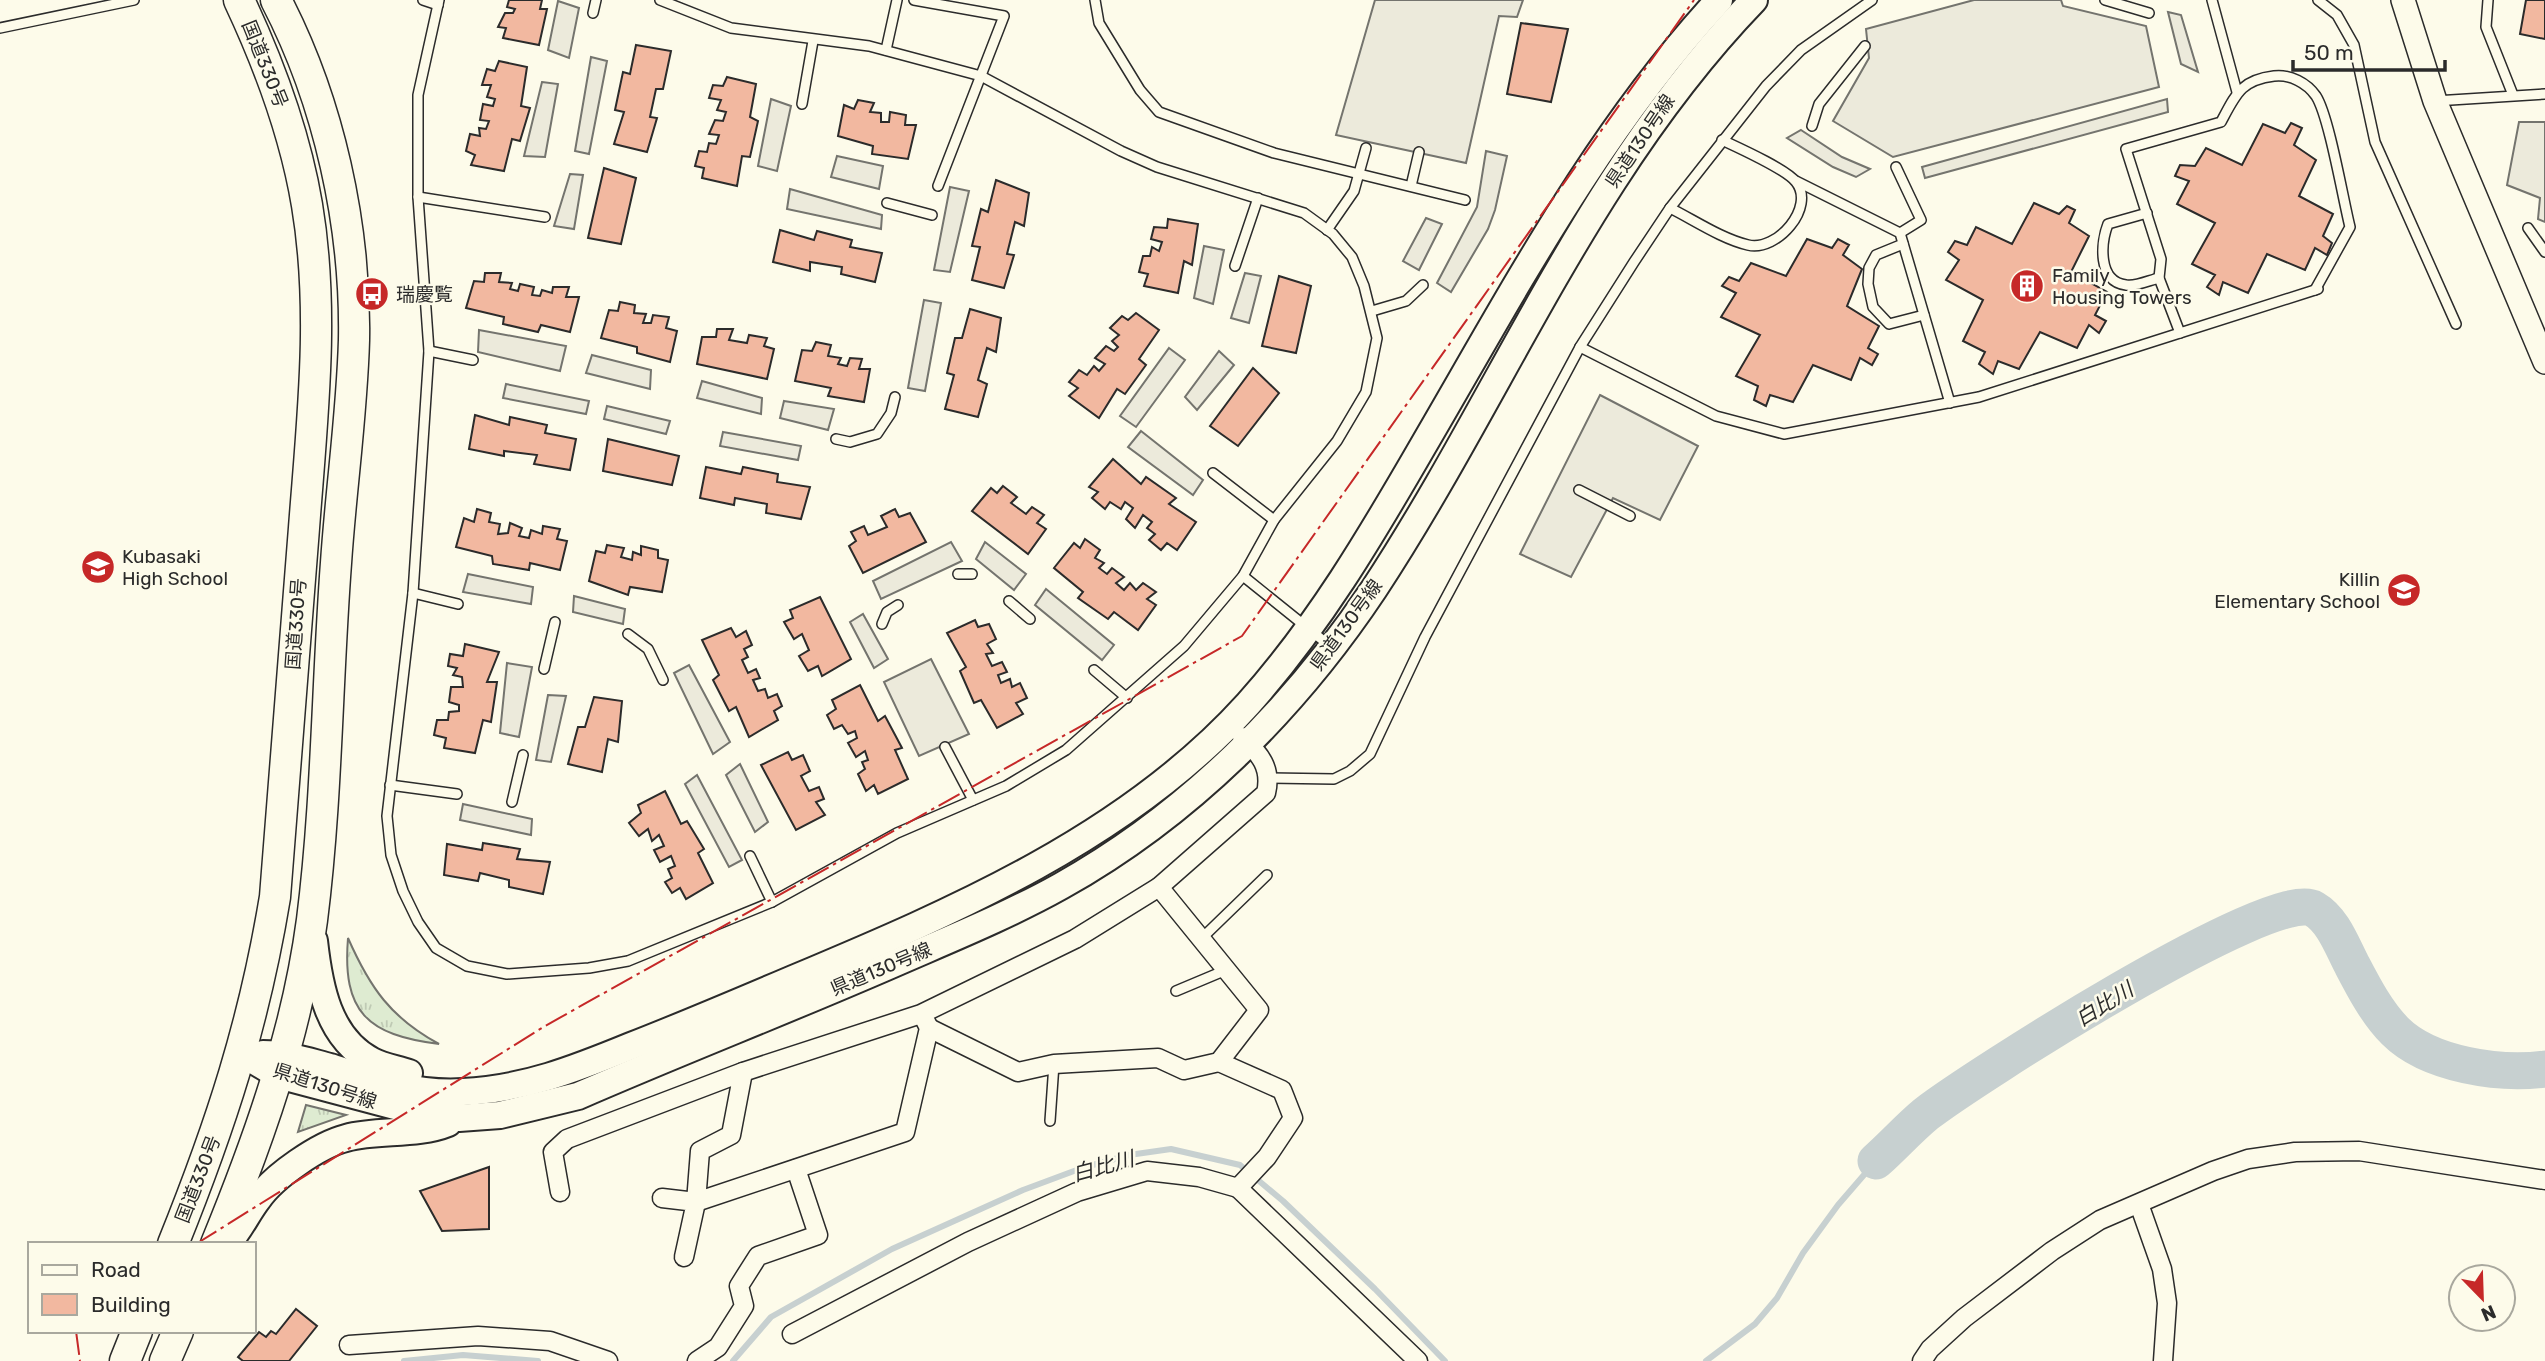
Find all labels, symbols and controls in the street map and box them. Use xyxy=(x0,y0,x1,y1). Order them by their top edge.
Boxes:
street label: 国道330号 xyxy=(237,17,293,111)
scale bar xyxy=(2293,28,2445,72)
text: 50 m xyxy=(2304,40,2354,65)
street label: 県道130号線 xyxy=(1600,90,1680,192)
place label: Family Housing Towers xyxy=(2052,264,2192,309)
building icon: Family Housing Towers xyxy=(2008,267,2046,305)
bus stop icon: 瑞慶覧 xyxy=(353,275,391,313)
place label: 瑞慶覧 xyxy=(396,283,453,306)
place label: Kubasaki High School xyxy=(122,545,228,590)
school or university icon: Kubasaki High School xyxy=(79,548,117,586)
place label: Killin Elementary School xyxy=(2214,568,2380,613)
school or university icon: Killin Elementary School xyxy=(2385,571,2423,609)
street label: 県道130号線 xyxy=(1305,575,1387,675)
street label: 国道330号 xyxy=(281,577,311,671)
street label: 県道130号線 xyxy=(827,937,935,1001)
water label: 白比川 xyxy=(2071,976,2139,1031)
street label: 県道130号線 xyxy=(270,1058,380,1114)
street label: 国道330号 xyxy=(171,1132,225,1226)
water label: 白比川 xyxy=(1069,1145,1139,1186)
legend xyxy=(28,1242,256,1333)
text: Road xyxy=(91,1257,141,1282)
north arrow xyxy=(2447,1263,2517,1333)
text: Building xyxy=(91,1292,171,1317)
text: N xyxy=(2478,1300,2499,1326)

